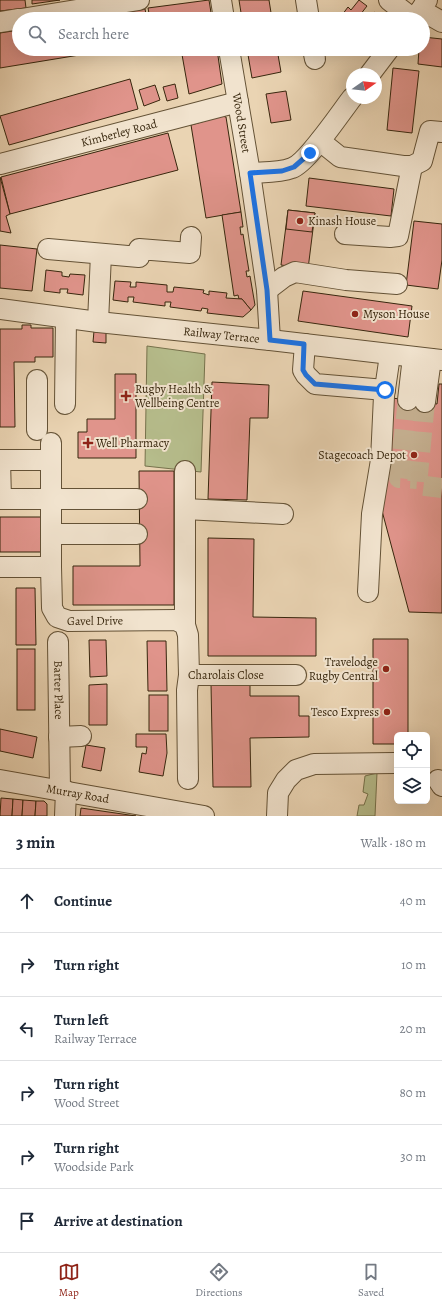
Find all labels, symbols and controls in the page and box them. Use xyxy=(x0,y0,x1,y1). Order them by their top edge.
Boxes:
search box xyxy=(12,12,430,56)
icon: search xyxy=(26,23,48,45)
text: Search here xyxy=(58,24,129,44)
north arrow xyxy=(346,68,382,104)
street label: Wood Street xyxy=(228,91,254,154)
street label: Kimberley Road xyxy=(79,115,159,151)
route end xyxy=(301,144,319,162)
place label: Kinash House xyxy=(308,213,376,229)
marker: Kinash House xyxy=(295,216,305,226)
place label: Myson House xyxy=(363,306,430,322)
marker: Myson House xyxy=(350,309,360,319)
street label: Railway Terrace xyxy=(183,323,260,347)
place label: Rugby Health & Wellbeing Centre xyxy=(134,381,219,411)
route start xyxy=(376,381,394,399)
marker: Rugby Health & Wellbeing Centre xyxy=(120,390,132,402)
place label: Well Pharmacy xyxy=(95,435,170,451)
marker: Well Pharmacy xyxy=(83,438,93,448)
place label: Stagecoach Depot xyxy=(318,447,406,463)
marker: Stagecoach Depot xyxy=(409,450,419,460)
street label: Gavel Drive xyxy=(67,612,123,629)
place label: Travelodge Rugby Central xyxy=(309,654,378,684)
street label: Barter Place xyxy=(50,660,67,720)
marker: Travelodge Rugby Central xyxy=(381,664,391,674)
street label: Charolais Close xyxy=(188,667,264,683)
place label: Tesco Express xyxy=(311,704,379,720)
marker: Tesco Express xyxy=(382,707,392,717)
map controls xyxy=(394,732,430,804)
button: locate xyxy=(394,732,430,768)
button: layers xyxy=(394,768,430,804)
street label: Murray Road xyxy=(45,780,111,807)
text: 3 min xyxy=(16,831,55,854)
text: Walk · 180 m xyxy=(360,834,426,851)
icon: ahead xyxy=(16,890,38,912)
text: Continue xyxy=(54,891,112,911)
text: 40 m xyxy=(400,892,426,909)
icon: right xyxy=(16,954,38,976)
text: Turn right xyxy=(54,955,119,975)
text: 10 m xyxy=(401,956,426,973)
text: Turn left xyxy=(54,1010,109,1030)
icon: left xyxy=(16,1018,38,1040)
text: 20 m xyxy=(400,1020,426,1037)
text: Railway Terrace xyxy=(54,1030,137,1047)
text: Turn right xyxy=(54,1074,119,1094)
icon: right xyxy=(16,1082,38,1104)
text: 80 m xyxy=(399,1084,426,1101)
text: Wood Street xyxy=(54,1094,120,1111)
text: Turn right xyxy=(54,1138,119,1158)
icon: right xyxy=(16,1146,38,1168)
text: 30 m xyxy=(400,1148,426,1165)
text: Woodside Park xyxy=(54,1158,134,1175)
icon: arrive xyxy=(16,1210,38,1232)
text: Arrive at destination xyxy=(54,1211,183,1231)
tab: Map xyxy=(58,1261,80,1300)
tab: Directions xyxy=(195,1261,243,1300)
tab: Saved xyxy=(358,1261,384,1300)

